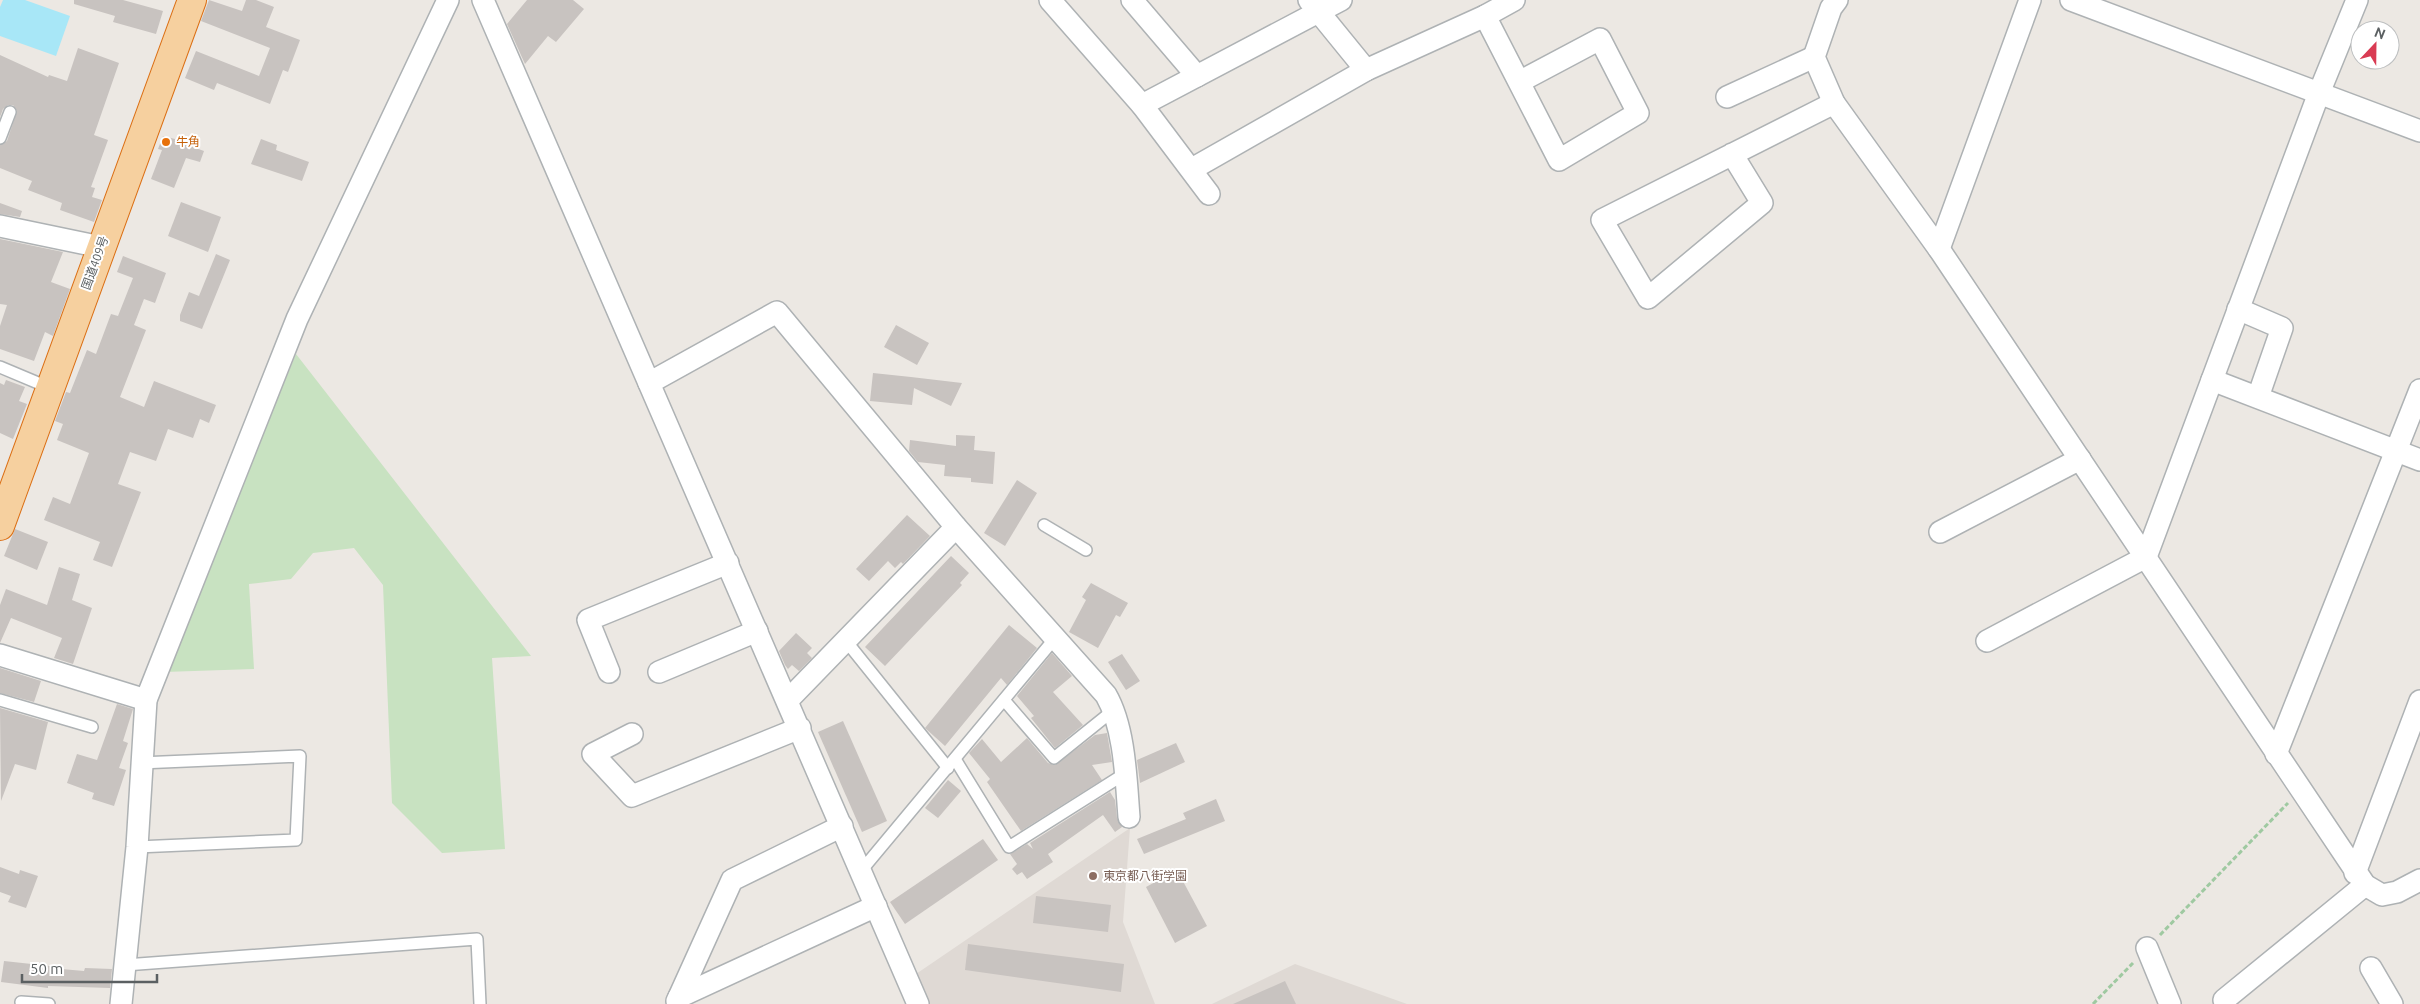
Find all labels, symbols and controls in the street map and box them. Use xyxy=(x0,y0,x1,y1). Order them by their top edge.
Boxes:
north arrow xyxy=(2350,20,2400,70)
text: N xyxy=(2372,24,2388,42)
place label: 牛角 xyxy=(176,135,200,148)
marker: 牛角 xyxy=(160,136,172,148)
street label: 国道409号 xyxy=(79,234,110,292)
place label: 東京都八街学園 xyxy=(1103,869,1187,882)
marker: 東京都八街学園 xyxy=(1087,870,1099,882)
scale bar xyxy=(22,952,158,984)
text: 50 m xyxy=(30,960,63,977)

